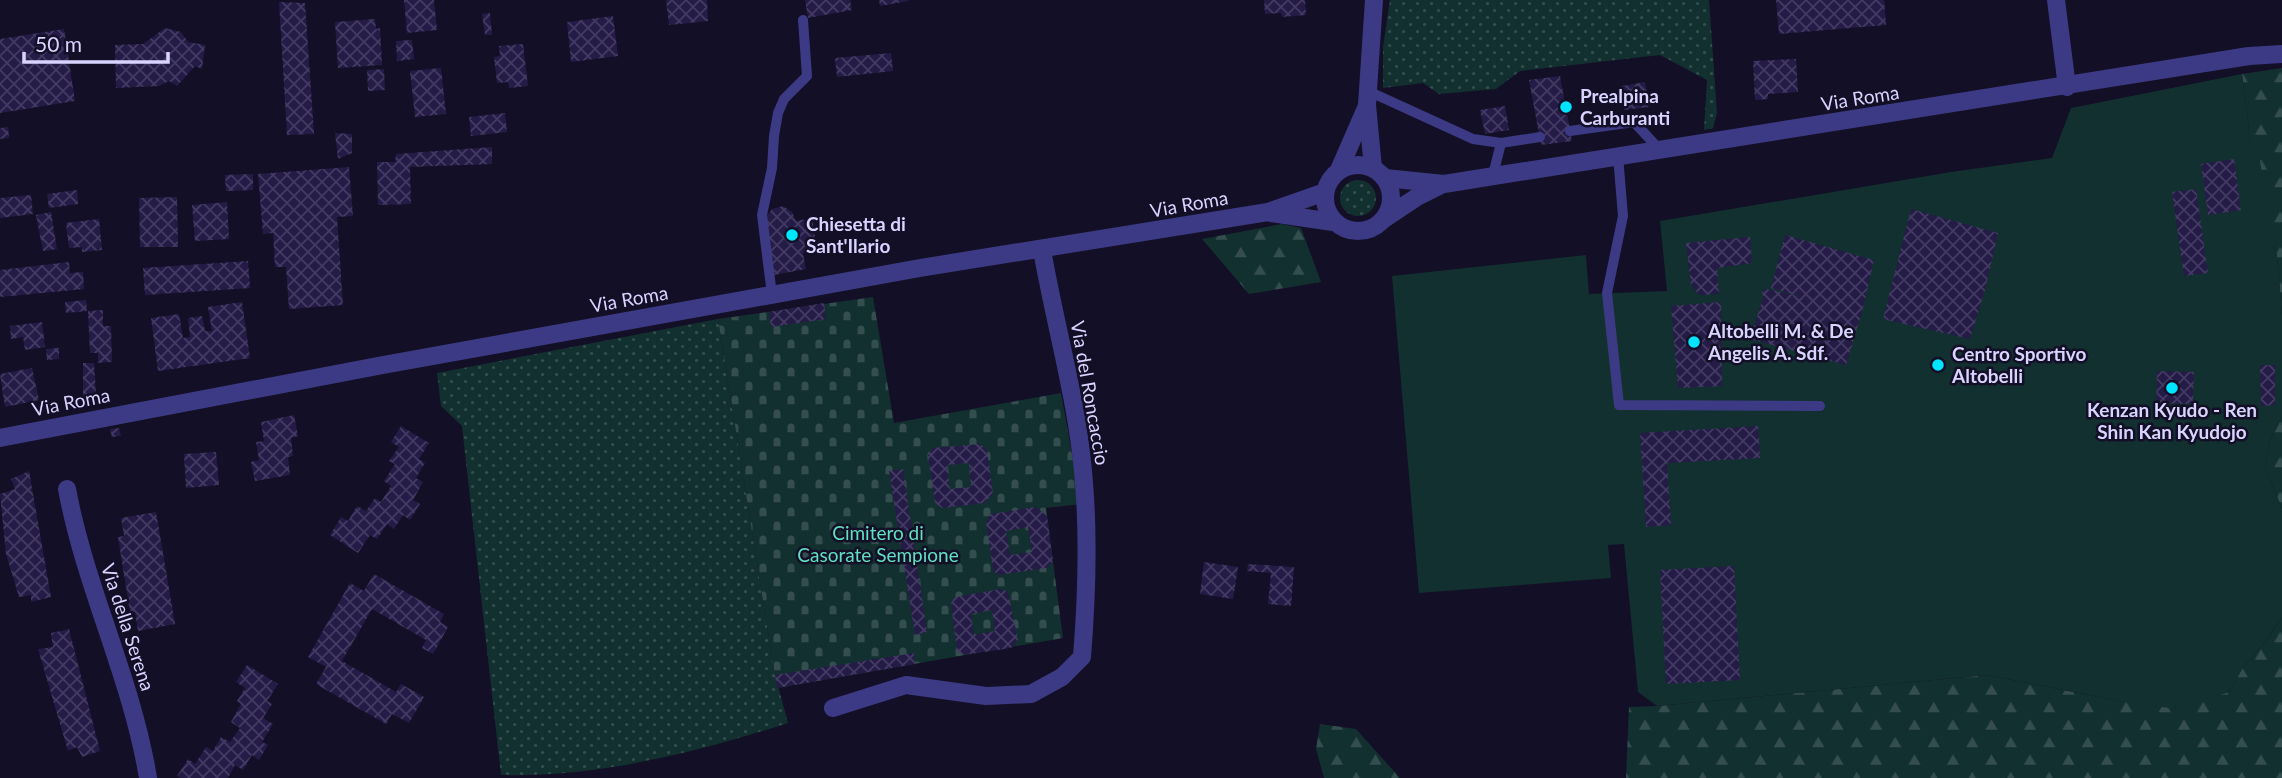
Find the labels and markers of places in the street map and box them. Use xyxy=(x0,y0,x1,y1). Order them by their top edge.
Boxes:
place label: Prealpina Carburanti xyxy=(1580,84,1670,129)
marker: Prealpina Carburanti xyxy=(1558,99,1574,115)
place label: Chiesetta di Sant'Ilario xyxy=(806,212,906,257)
marker: Chiesetta di Sant'Ilario xyxy=(784,227,800,243)
place label: Altobelli M. & De Angelis A. Sdf. xyxy=(1707,319,1854,364)
marker: Altobelli M. & De Angelis A. Sdf. xyxy=(1686,334,1702,350)
place label: Centro Sportivo Altobelli xyxy=(1951,342,2087,387)
marker: Centro Sportivo Altobelli xyxy=(1930,357,1946,373)
marker: Kenzan Kyudo - Ren Shin Kan Kyudojo xyxy=(2164,380,2180,396)
place label: Kenzan Kyudo - Ren Shin Kan Kyudojo xyxy=(2087,398,2257,443)

